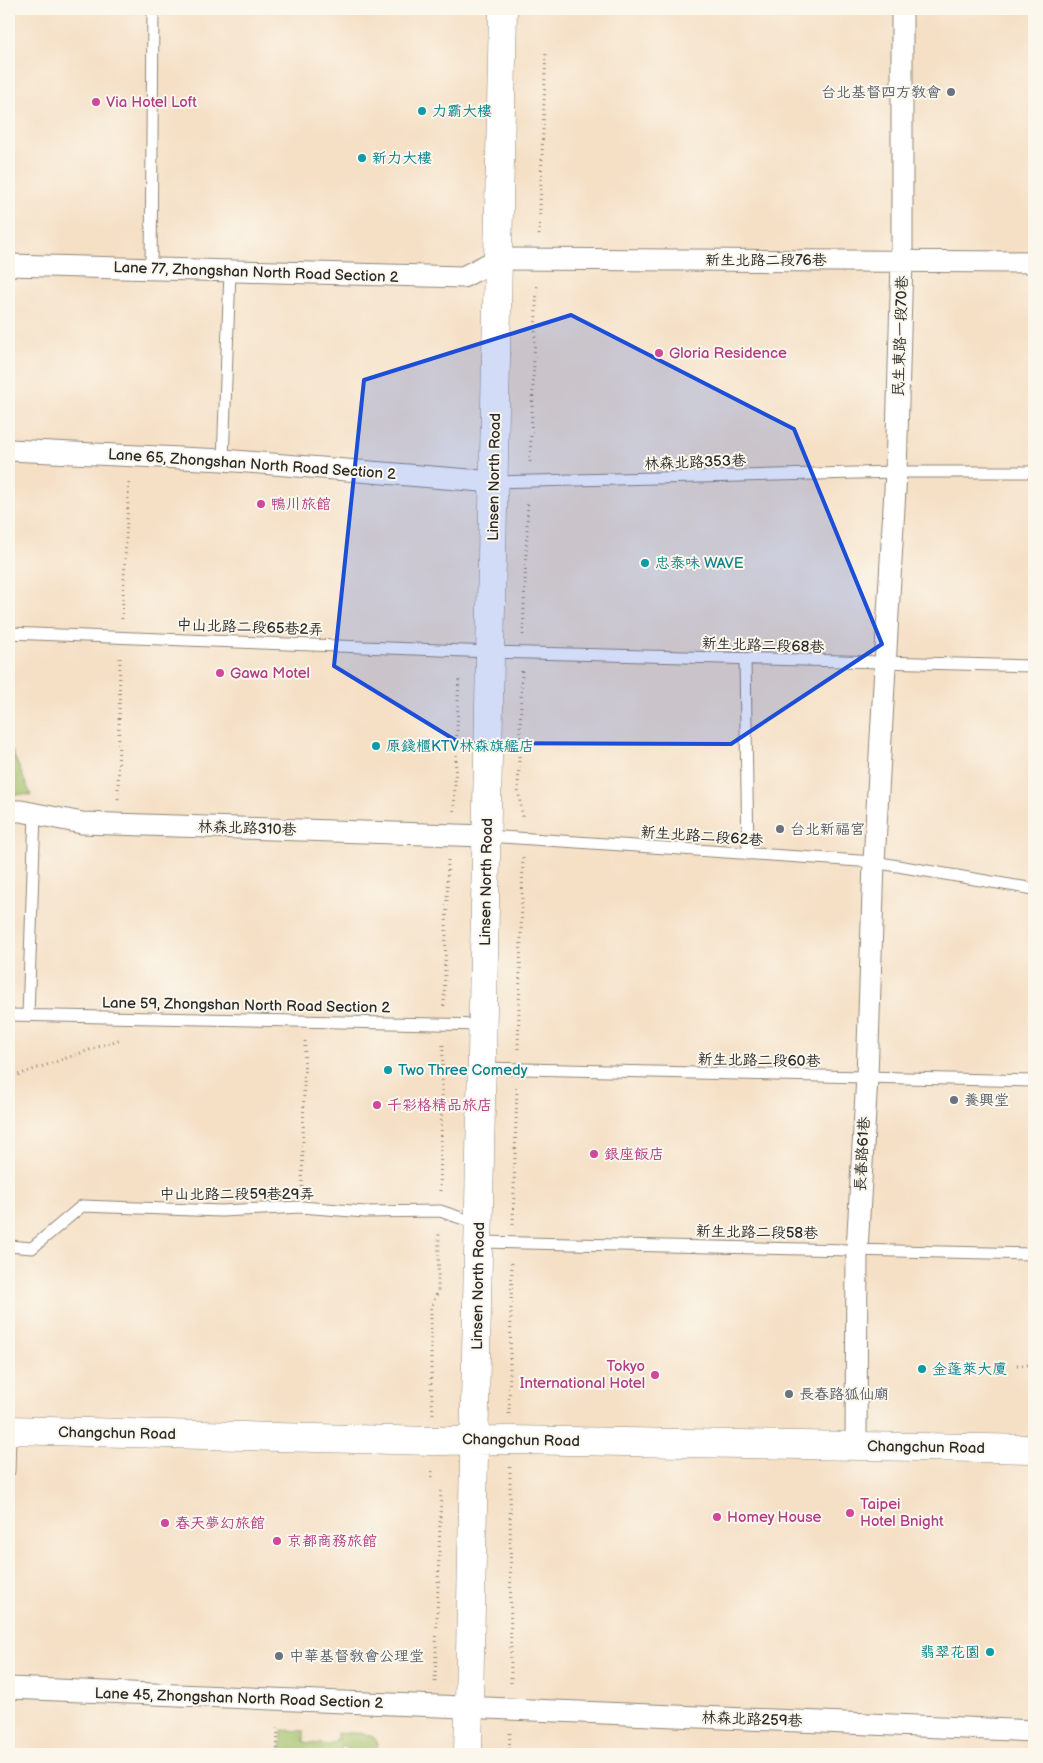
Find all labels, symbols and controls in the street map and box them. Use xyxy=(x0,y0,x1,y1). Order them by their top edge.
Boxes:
place label: 台北基督四方教會 xyxy=(821,83,941,102)
marker: 台北基督四方教會 xyxy=(945,86,957,98)
place label: Via Hotel Loft xyxy=(106,93,197,112)
marker: Via Hotel Loft xyxy=(90,96,102,108)
place label: 力霸大樓 xyxy=(432,102,492,121)
marker: 力霸大樓 xyxy=(416,105,428,117)
place label: 新力大樓 xyxy=(372,149,432,168)
marker: 新力大樓 xyxy=(356,152,368,164)
street label: 新生北路二段76巷 xyxy=(705,251,827,270)
street label: Lane 77, Zhongshan North Road Section 2 xyxy=(113,258,399,287)
street label: 民生東路一段70巷 xyxy=(889,275,912,397)
place label: Gloria Residence xyxy=(669,344,787,363)
marker: Gloria Residence xyxy=(653,347,665,359)
street label: Linsen North Road xyxy=(484,413,505,541)
street label: Lane 65, Zhongshan North Road Section 2 xyxy=(107,445,397,484)
street label: 林森北路353巷 xyxy=(644,451,746,474)
place label: 鴨川旅館 xyxy=(271,495,331,514)
marker: 鴨川旅館 xyxy=(255,498,267,510)
place label: 忠泰味 WAVE xyxy=(655,554,744,573)
marker: 忠泰味 WAVE xyxy=(639,557,651,569)
street label: 中山北路二段65巷2弄 xyxy=(176,615,324,640)
street label: 新生北路二段68巷 xyxy=(701,634,825,657)
place label: Gawa Motel xyxy=(230,664,310,683)
marker: Gawa Motel xyxy=(214,667,226,679)
place label: 原錢櫃KTV林森旗艦店 xyxy=(386,737,534,756)
marker: 原錢櫃KTV林森旗艦店 xyxy=(370,740,382,752)
street label: 林森北路310巷 xyxy=(197,817,297,840)
street label: Linsen North Road xyxy=(476,818,497,946)
place label: 台北新福宮 xyxy=(790,820,865,839)
street label: 新生北路二段62巷 xyxy=(640,823,764,850)
marker: 台北新福宮 xyxy=(774,823,786,835)
street label: Lane 59, Zhongshan North Road Section 2 xyxy=(102,993,390,1018)
street label: 新生北路二段60巷 xyxy=(697,1050,821,1071)
place label: Two Three Comedy xyxy=(398,1061,528,1080)
marker: Two Three Comedy xyxy=(382,1064,394,1076)
place label: 養興堂 xyxy=(964,1091,1009,1110)
marker: 養興堂 xyxy=(948,1094,960,1106)
place label: 千彩格精品旅店 xyxy=(387,1096,492,1115)
marker: 千彩格精品旅店 xyxy=(371,1099,383,1111)
street label: 長春路61巷 xyxy=(851,1116,874,1192)
place label: 銀座飯店 xyxy=(604,1145,664,1164)
marker: 銀座飯店 xyxy=(588,1148,600,1160)
street label: 中山北路二段59巷29弄 xyxy=(160,1185,314,1204)
street label: Linsen North Road xyxy=(468,1222,489,1350)
street label: 新生北路二段58巷 xyxy=(696,1222,818,1243)
place label: Tokyo International Hotel xyxy=(520,1357,645,1393)
place label: 金蓬萊大廈 xyxy=(932,1360,1007,1379)
marker: 金蓬萊大廈 xyxy=(916,1363,928,1375)
marker: Tokyo International Hotel xyxy=(649,1369,661,1381)
place label: 長春路狐仙廟 xyxy=(799,1385,889,1404)
marker: 長春路狐仙廟 xyxy=(783,1388,795,1400)
street label: Changchun Road xyxy=(58,1423,176,1444)
street label: Changchun Road xyxy=(462,1430,580,1451)
street label: Changchun Road xyxy=(867,1437,985,1458)
place label: Taipei Hotel Bnight xyxy=(860,1495,944,1531)
marker: Taipei Hotel Bnight xyxy=(844,1507,856,1519)
place label: Homey House xyxy=(727,1508,822,1527)
marker: Homey House xyxy=(711,1511,723,1523)
place label: 春天夢幻旅館 xyxy=(175,1514,265,1533)
marker: 春天夢幻旅館 xyxy=(159,1517,171,1529)
place label: 京都商務旅館 xyxy=(287,1532,377,1551)
marker: 京都商務旅館 xyxy=(271,1535,283,1547)
place label: 翡翠花園 xyxy=(920,1643,980,1662)
marker: 翡翠花園 xyxy=(984,1646,996,1658)
place label: 中華基督教會公理堂 xyxy=(289,1647,424,1666)
marker: 中華基督教會公理堂 xyxy=(273,1650,285,1662)
street label: Lane 45, Zhongshan North Road Section 2 xyxy=(94,1684,384,1713)
street label: 林森北路259巷 xyxy=(701,1708,803,1731)

